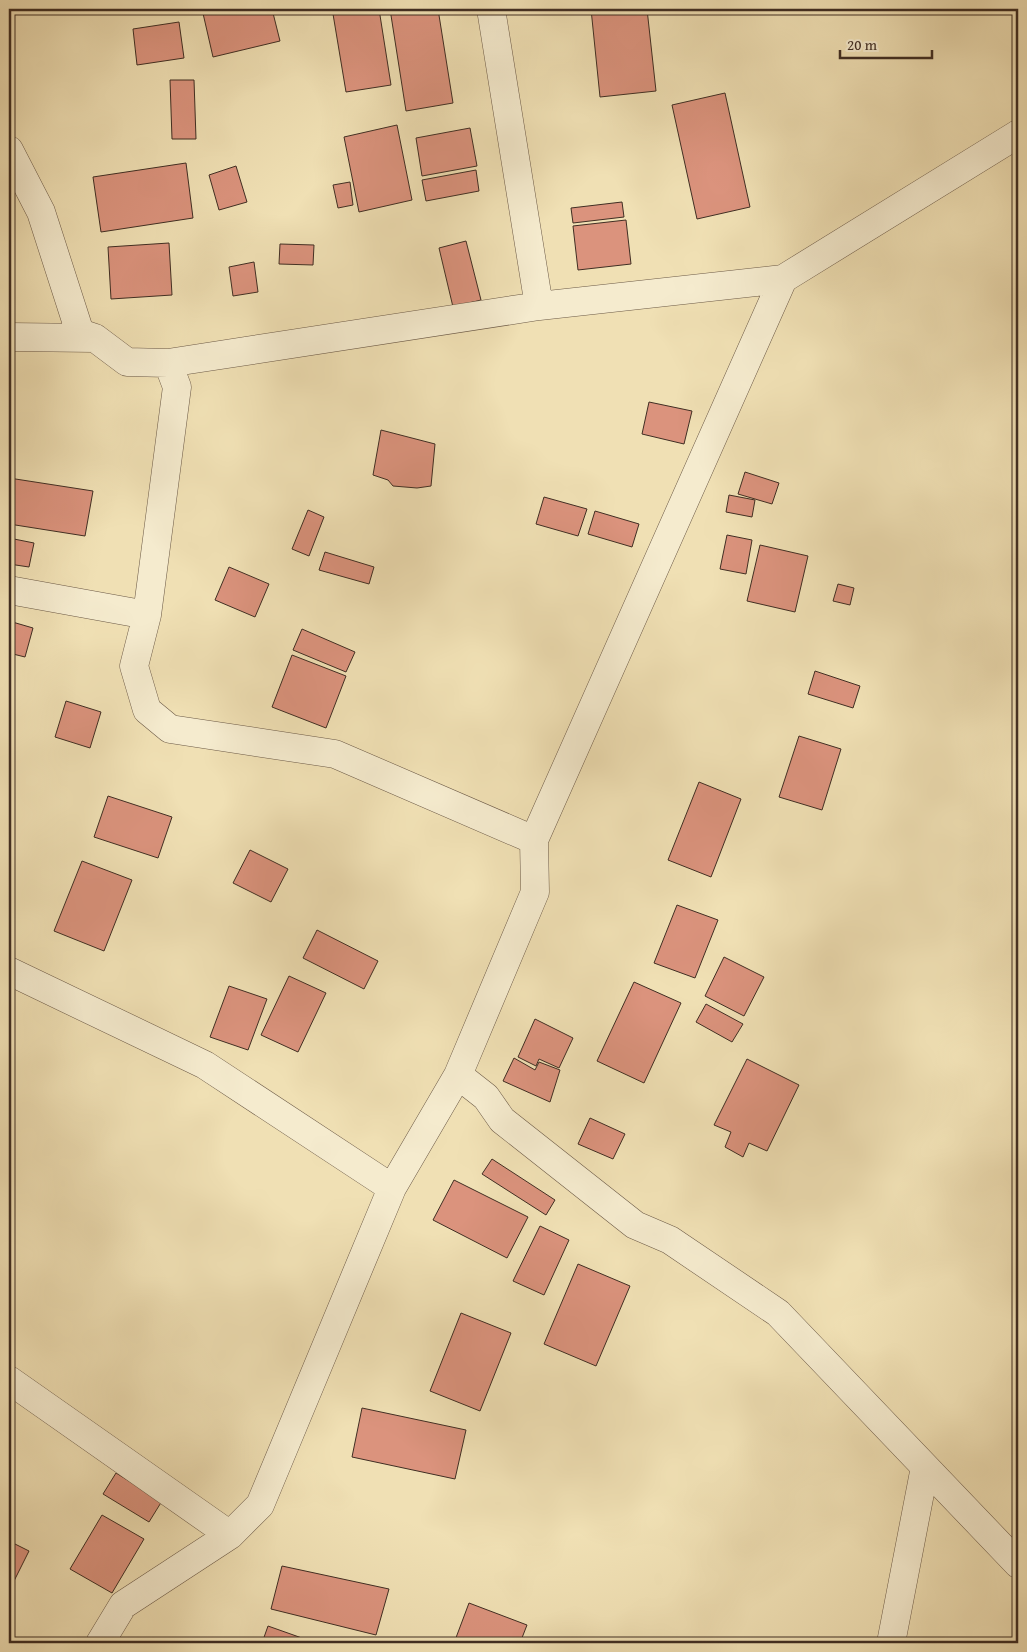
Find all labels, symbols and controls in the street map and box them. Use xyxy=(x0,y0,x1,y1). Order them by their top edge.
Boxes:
scale bar xyxy=(840,28,932,60)
text: 20 m xyxy=(847,34,878,55)

